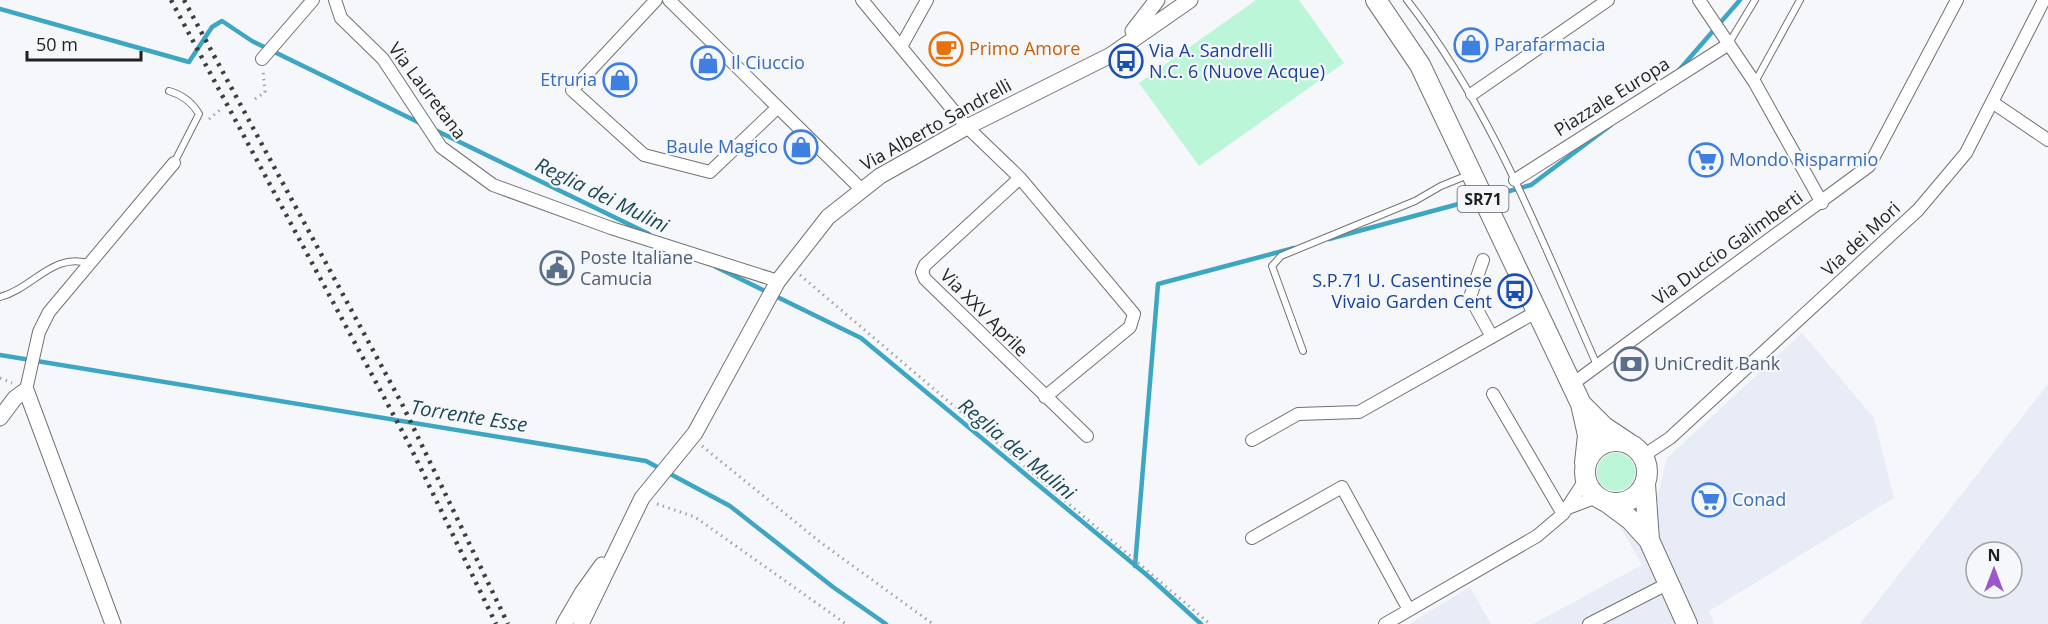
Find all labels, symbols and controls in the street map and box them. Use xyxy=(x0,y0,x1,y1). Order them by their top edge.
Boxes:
scale bar xyxy=(27,24,141,62)
shop icon: Parafarmacia xyxy=(1453,27,1489,63)
cafe icon: Primo Amore xyxy=(928,31,964,67)
text: 50 m xyxy=(36,32,78,56)
place label: Parafarmacia xyxy=(1494,32,1605,56)
place label: Primo Amore xyxy=(969,36,1080,60)
street label: Via Lauretana xyxy=(384,37,472,144)
place label: Via A. Sandrelli N.C. 6 (Nuove Acque) xyxy=(1149,38,1325,83)
bus stop icon: Via A. Sandrelli N.C. 6 (Nuove Acque) xyxy=(1108,43,1144,79)
shop icon: Il Ciuccio xyxy=(690,45,726,81)
place label: Il Ciuccio xyxy=(731,50,805,74)
street label: Piazzale Europa xyxy=(1549,51,1674,141)
shop icon: Etruria xyxy=(602,62,638,98)
place label: Etruria xyxy=(540,67,597,91)
street label: Via Alberto Sandrelli xyxy=(856,73,1015,176)
shop icon: Baule Magico xyxy=(783,129,819,165)
place label: Baule Magico xyxy=(666,134,778,158)
supermarket icon: Mondo Risparmio xyxy=(1688,142,1724,178)
place label: Mondo Risparmio xyxy=(1729,147,1878,171)
water label: Reglia dei Mulini xyxy=(531,151,674,239)
street label: Via Duccio Galimberti xyxy=(1648,185,1807,310)
road number: SR71 xyxy=(1458,186,1508,212)
street label: Via dei Mori xyxy=(1816,196,1905,281)
place label: Poste Italiane Camucia xyxy=(580,245,693,290)
public building icon: Poste Italiane Camucia xyxy=(539,250,575,286)
street label: Via XXV Aprile xyxy=(936,263,1034,361)
place label: S.P.71 U. Casentinese Vivaio Garden Cent xyxy=(1312,268,1492,313)
bus stop icon: S.P.71 U. Casentinese Vivaio Garden Cent xyxy=(1497,273,1533,309)
bank icon: UniCredit Bank xyxy=(1613,346,1649,382)
place label: UniCredit Bank xyxy=(1654,351,1781,375)
water label: Reglia dei Mulini xyxy=(953,392,1082,506)
water label: Torrente Esse xyxy=(409,393,529,438)
supermarket icon: Conad xyxy=(1691,482,1727,518)
place label: Conad xyxy=(1732,487,1786,511)
north arrow xyxy=(1964,540,2024,600)
text: N xyxy=(1987,544,2001,566)

